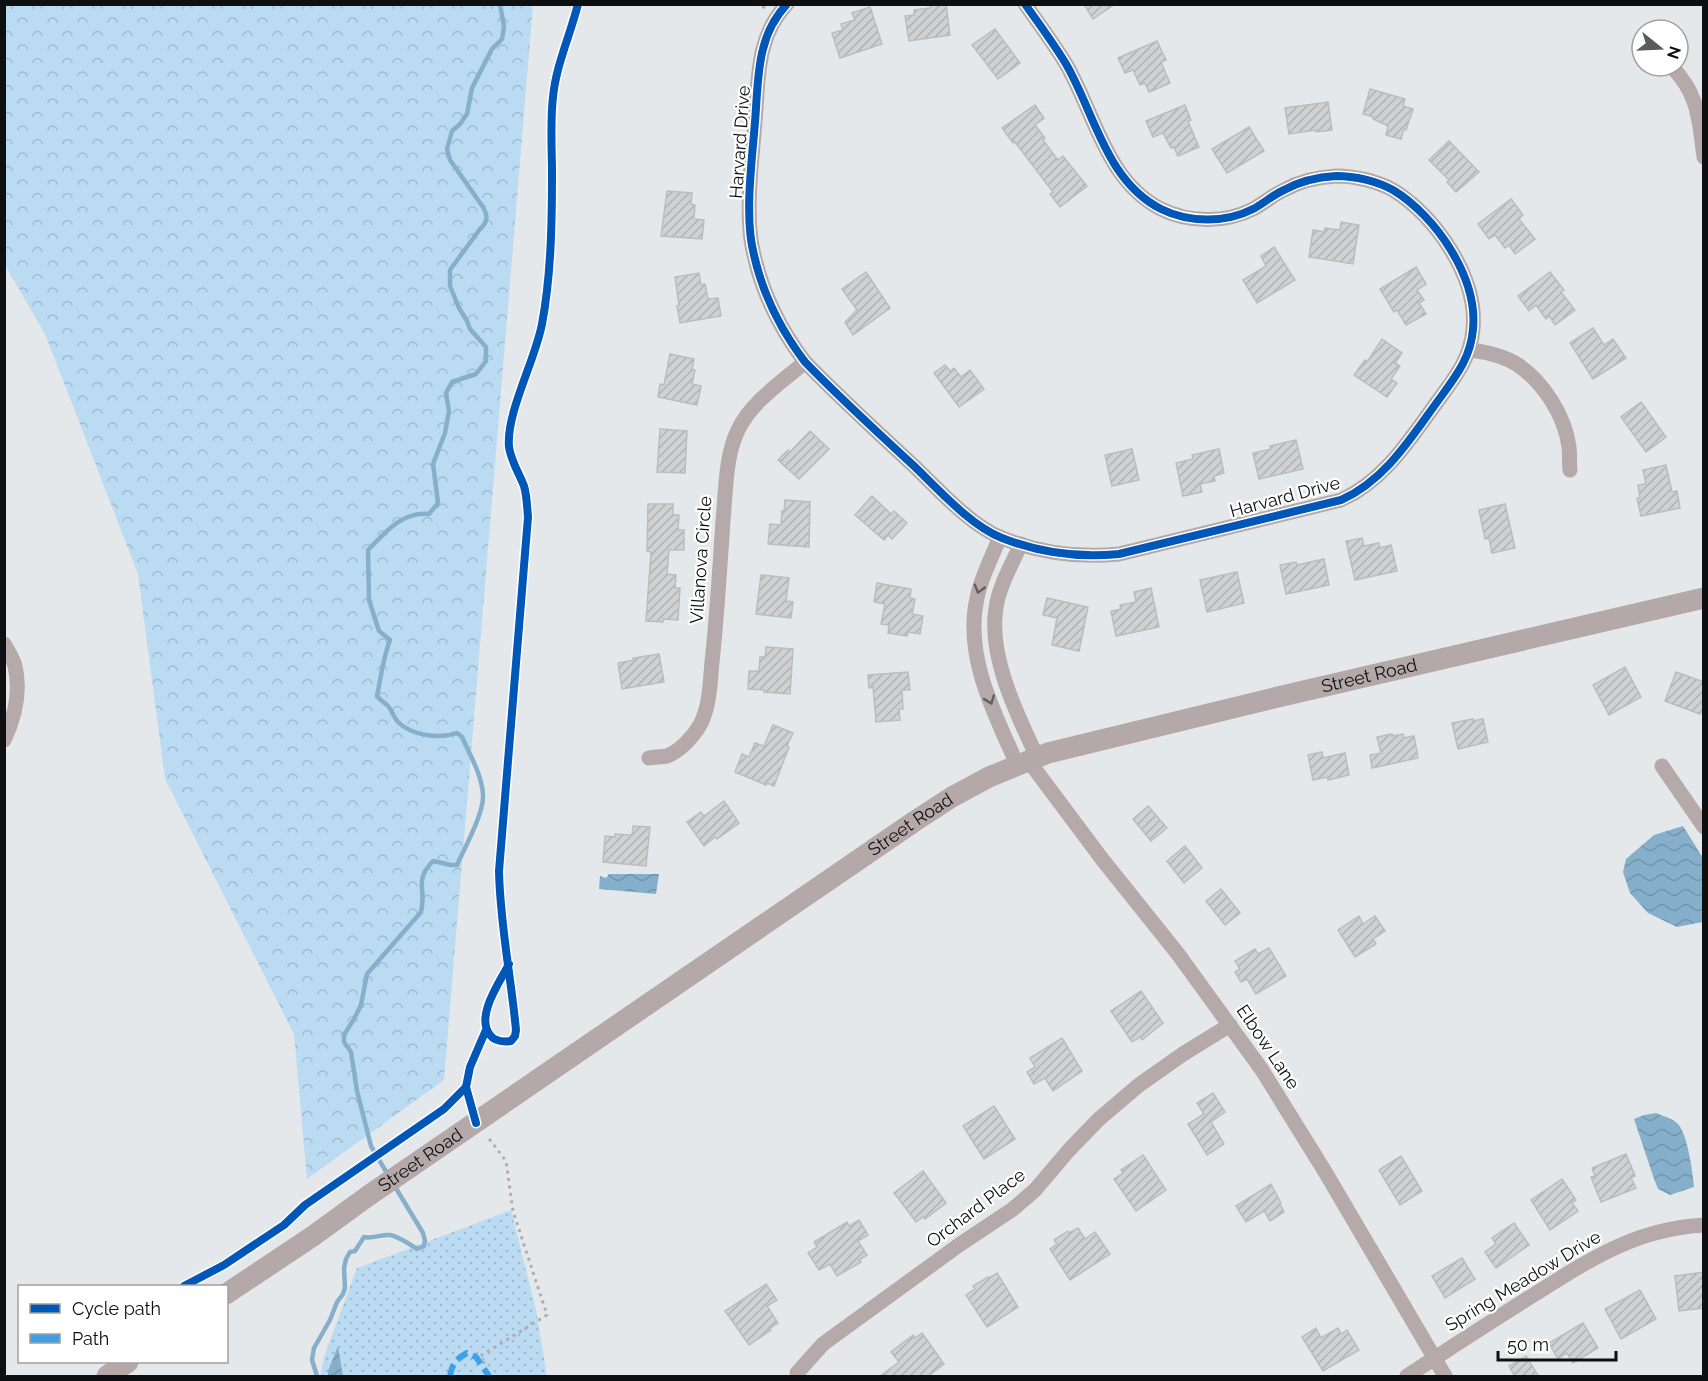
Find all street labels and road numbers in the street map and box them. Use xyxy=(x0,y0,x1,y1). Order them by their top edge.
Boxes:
street label: Harvard Drive xyxy=(725,84,754,199)
street label: Harvard Drive xyxy=(1227,472,1343,521)
street label: Villanova Circle xyxy=(686,495,715,625)
street label: Street Road xyxy=(1319,654,1419,697)
street label: Street Road xyxy=(864,788,957,860)
street label: Elbow Lane xyxy=(1232,1000,1305,1093)
street label: Street Road xyxy=(374,1123,466,1196)
street label: Orchard Place xyxy=(922,1164,1029,1251)
street label: Spring Meadow Drive xyxy=(1441,1226,1605,1335)

